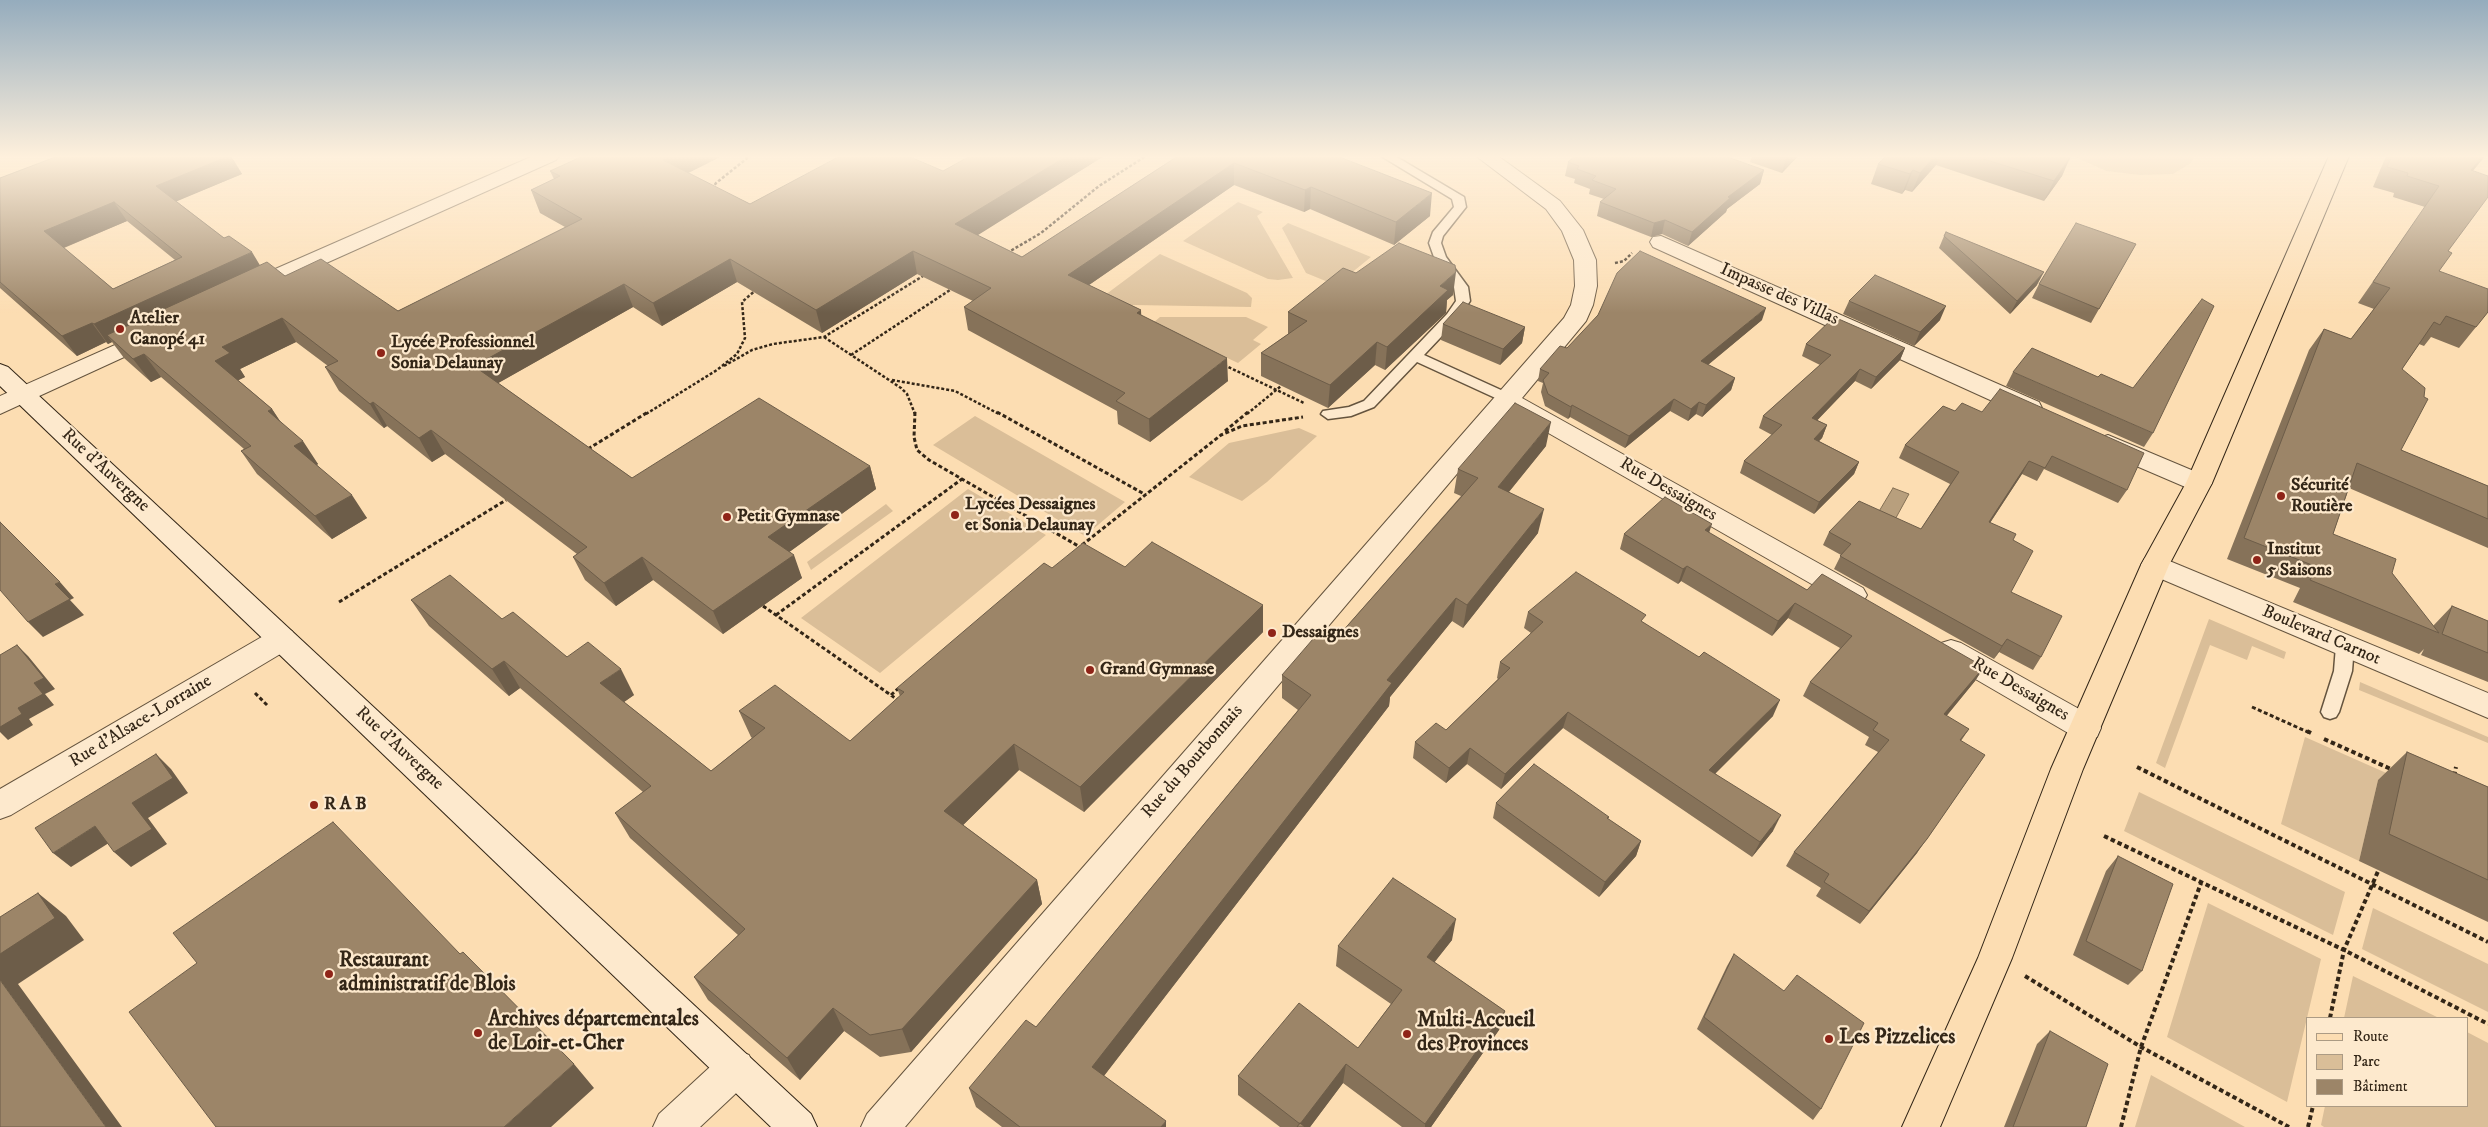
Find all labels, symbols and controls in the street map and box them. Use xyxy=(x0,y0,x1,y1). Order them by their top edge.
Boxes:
street label: Impasse des Villas xyxy=(1716,259,1842,331)
place label: Atelier Canopé 41 xyxy=(130,308,205,350)
marker: Atelier Canopé 41 xyxy=(114,323,126,335)
place label: Lycée Professionnel Sonia Delaunay xyxy=(391,332,535,374)
marker: Lycée Professionnel Sonia Delaunay xyxy=(375,347,387,359)
street label: Rue d'Auvergne xyxy=(56,425,154,517)
street label: Rue Dessaignes xyxy=(1616,453,1720,527)
place label: Sécurité Routière xyxy=(2291,475,2352,518)
marker: Sécurité Routière xyxy=(2275,490,2287,502)
place label: Lycées Dessaignes et Sonia Delaunay xyxy=(965,494,1095,536)
place label: Petit Gymnase xyxy=(737,506,840,528)
marker: Lycées Dessaignes et Sonia Delaunay xyxy=(949,509,961,521)
marker: Petit Gymnase xyxy=(721,511,733,523)
place label: Institut 5 Saisons xyxy=(2267,539,2332,582)
marker: Institut 5 Saisons xyxy=(2251,554,2263,566)
street label: Boulevard Carnot xyxy=(2258,601,2384,671)
place label: Dessaignes xyxy=(1282,622,1359,644)
marker: Dessaignes xyxy=(1266,627,1278,639)
street label: Rue Dessaignes xyxy=(1968,653,2072,727)
place label: Grand Gymnase xyxy=(1100,659,1214,681)
marker: Grand Gymnase xyxy=(1084,664,1096,676)
street label: Rue d'Alsace-Lorraine xyxy=(66,671,216,773)
street label: Rue du Bourbonnais xyxy=(1138,701,1248,823)
street label: Rue d'Auvergne xyxy=(350,703,448,795)
place label: R A B xyxy=(324,794,367,816)
marker: R A B xyxy=(308,799,320,811)
place label: Restaurant administratif de Blois xyxy=(339,949,516,999)
marker: Restaurant administratif de Blois xyxy=(323,968,335,980)
place label: Archives départementales de Loir-et-Cher xyxy=(488,1008,699,1058)
place label: Multi-Accueil des Provinces xyxy=(1417,1009,1535,1059)
legend xyxy=(2306,1017,2468,1107)
place label: Les Pizzelices xyxy=(1839,1026,1955,1052)
marker: Archives départementales de Loir-et-Cher xyxy=(472,1027,484,1039)
text: Route xyxy=(2353,1027,2388,1046)
marker: Multi-Accueil des Provinces xyxy=(1401,1028,1413,1040)
marker: Les Pizzelices xyxy=(1823,1033,1835,1045)
text: Parc xyxy=(2353,1052,2380,1071)
text: Bâtiment xyxy=(2353,1077,2408,1096)

